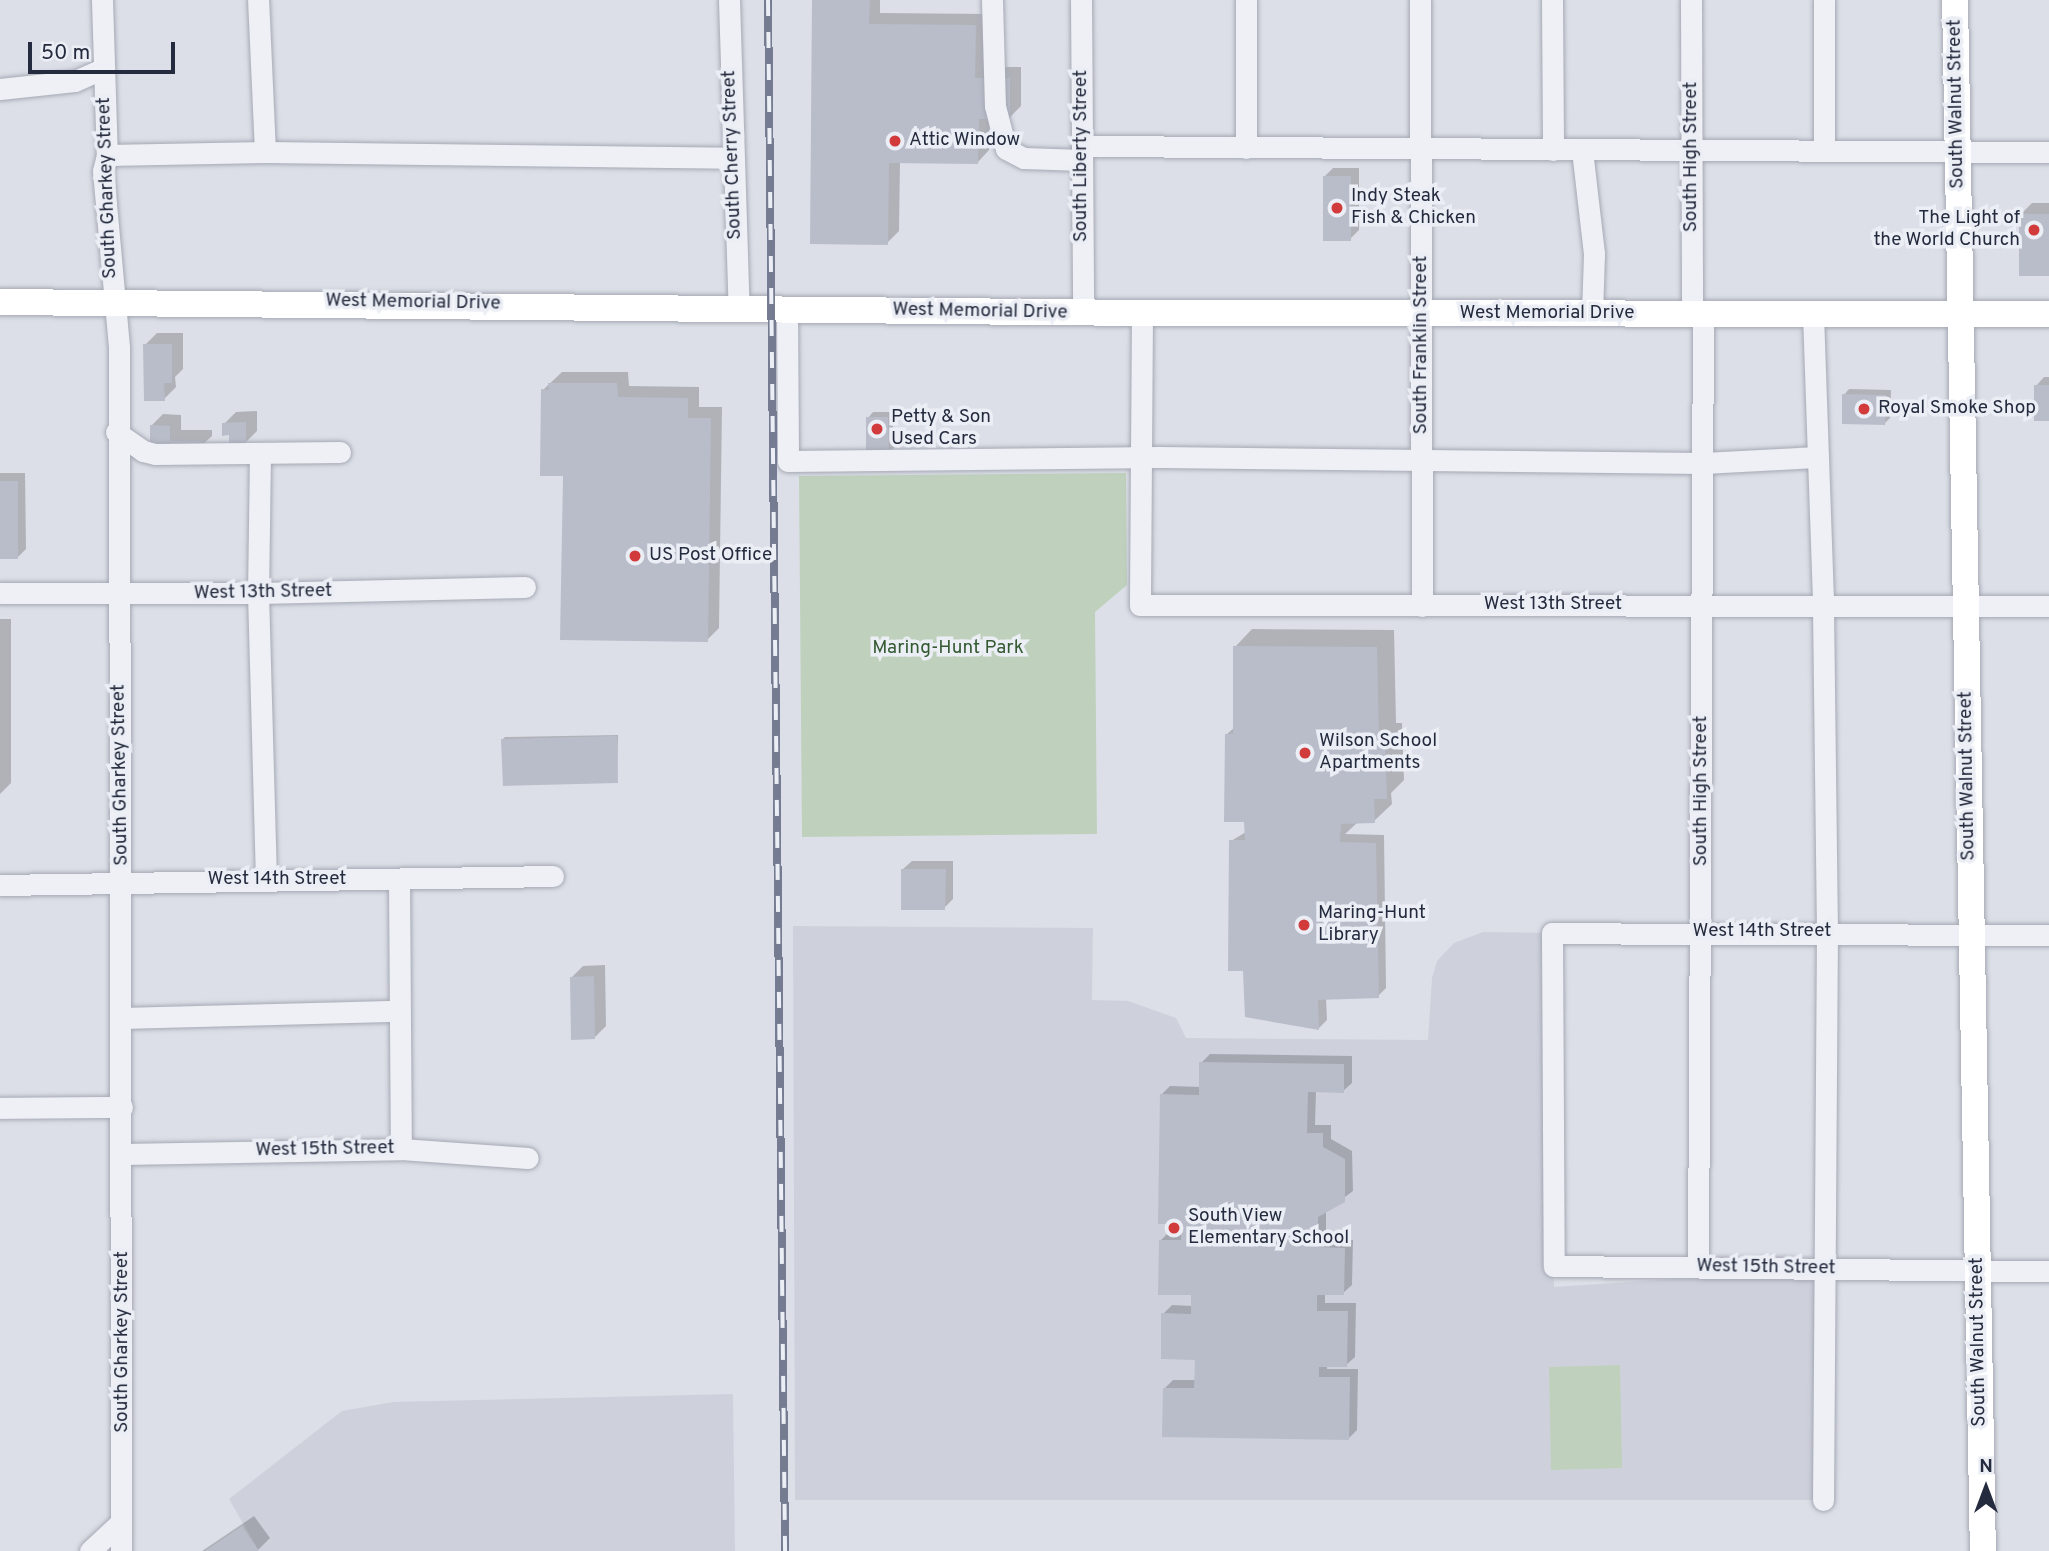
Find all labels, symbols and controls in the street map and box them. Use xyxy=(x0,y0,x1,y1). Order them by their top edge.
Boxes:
street label: South Walnut Street xyxy=(1944,19,1970,189)
scale bar xyxy=(32,28,178,72)
text: 50 m xyxy=(41,40,90,67)
street label: South Cherry Street xyxy=(719,70,747,240)
street label: South Liberty Street xyxy=(1071,70,1093,242)
street label: South High Street xyxy=(1681,82,1703,232)
street label: South Gharkey Street xyxy=(93,97,123,279)
place label: Attic Window xyxy=(909,130,1021,152)
marker: Attic Window xyxy=(887,133,903,149)
place label: Indy Steak Fish & Chicken xyxy=(1351,186,1476,230)
marker: Indy Steak Fish & Chicken xyxy=(1329,200,1345,216)
place label: The Light of the World Church xyxy=(1873,208,2020,252)
marker: The Light of the World Church xyxy=(2026,222,2042,238)
street label: South Franklin Street xyxy=(1411,256,1433,434)
street label: West Memorial Drive xyxy=(325,290,501,316)
street label: West Memorial Drive xyxy=(892,299,1068,325)
street label: West Memorial Drive xyxy=(1459,303,1635,325)
place label: Royal Smoke Shop xyxy=(1878,398,2036,420)
marker: Royal Smoke Shop xyxy=(1856,401,1872,417)
place label: Petty & Son Used Cars xyxy=(891,407,991,451)
marker: Petty & Son Used Cars xyxy=(869,421,885,437)
place label: US Post Office xyxy=(649,545,772,567)
marker: US Post Office xyxy=(627,548,643,564)
street label: West 13th Street xyxy=(194,580,332,606)
street label: West 13th Street xyxy=(1484,594,1622,616)
park label: Maring-Hunt Park xyxy=(872,638,1024,660)
street label: South Gharkey Street xyxy=(108,684,134,866)
street label: South Walnut Street xyxy=(1955,691,1981,861)
street label: South High Street xyxy=(1691,716,1713,866)
place label: Wilson School Apartments xyxy=(1319,731,1437,775)
marker: Wilson School Apartments xyxy=(1297,745,1313,761)
street label: West 14th Street xyxy=(208,869,346,891)
place label: Maring-Hunt Library xyxy=(1318,903,1426,947)
marker: Maring-Hunt Library xyxy=(1296,917,1312,933)
street label: West 14th Street xyxy=(1693,921,1831,943)
street label: West 15th Street xyxy=(255,1137,395,1163)
place label: South View Elementary School xyxy=(1188,1206,1349,1250)
marker: South View Elementary School xyxy=(1166,1220,1182,1236)
street label: South Gharkey Street xyxy=(112,1251,134,1433)
street label: West 15th Street xyxy=(1696,1255,1836,1281)
street label: South Walnut Street xyxy=(1966,1257,1992,1427)
north arrow xyxy=(1951,1453,2021,1523)
text: N xyxy=(1979,1455,1993,1479)

